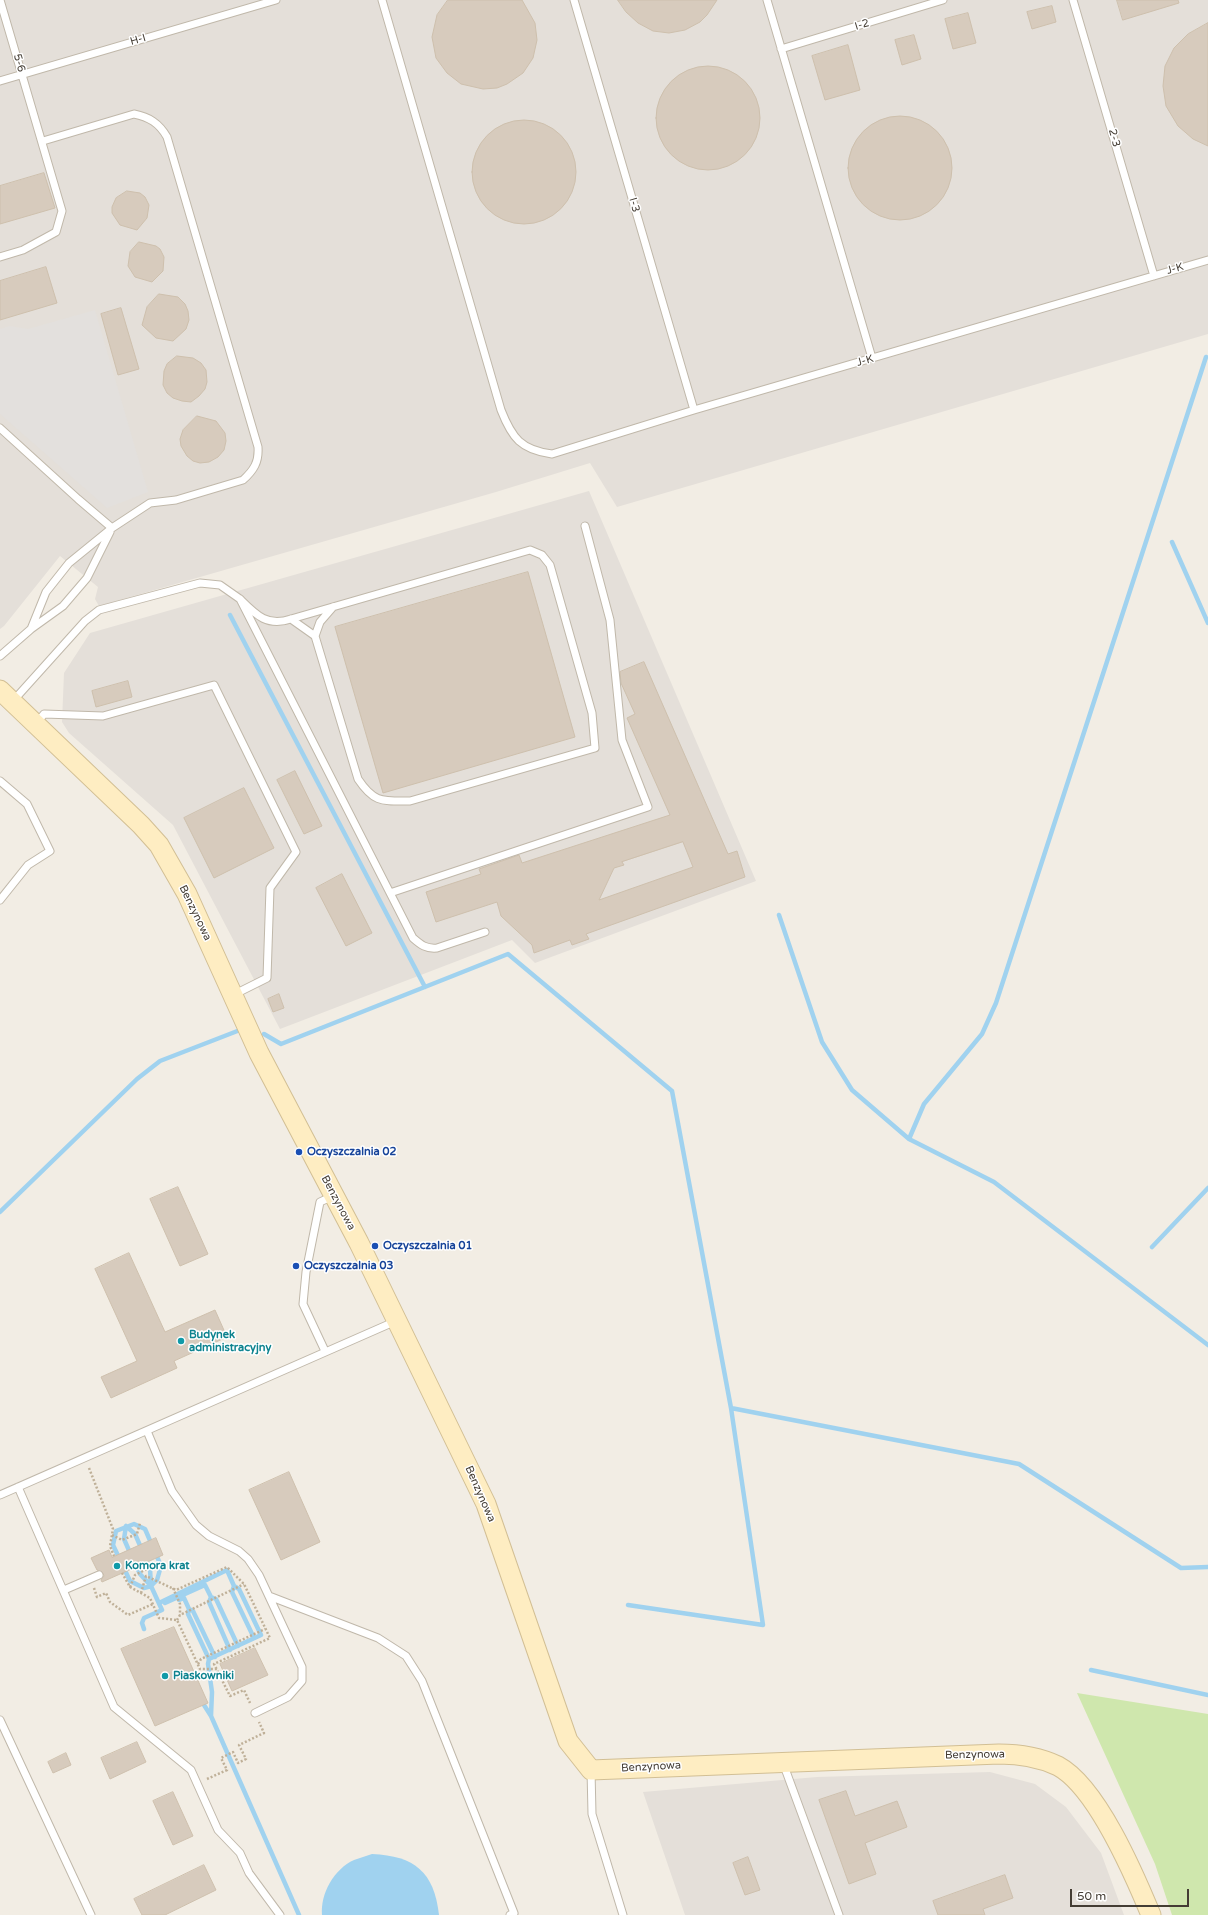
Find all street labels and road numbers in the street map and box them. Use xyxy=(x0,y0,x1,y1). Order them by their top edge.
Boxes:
street label: I-2 xyxy=(853,17,871,33)
street label: H-I xyxy=(129,31,147,49)
street label: 5-6 xyxy=(10,52,28,74)
street label: 2-3 xyxy=(1105,127,1123,149)
street label: I-3 xyxy=(626,196,642,214)
street label: J-K xyxy=(1165,260,1185,278)
street label: J-K xyxy=(855,352,875,370)
street label: Benzynowa xyxy=(176,883,214,943)
street label: Benzynowa xyxy=(318,1173,358,1233)
street label: Benzynowa xyxy=(462,1464,498,1524)
street label: Benzynowa xyxy=(945,1748,1005,1762)
street label: Benzynowa xyxy=(621,1759,681,1775)

